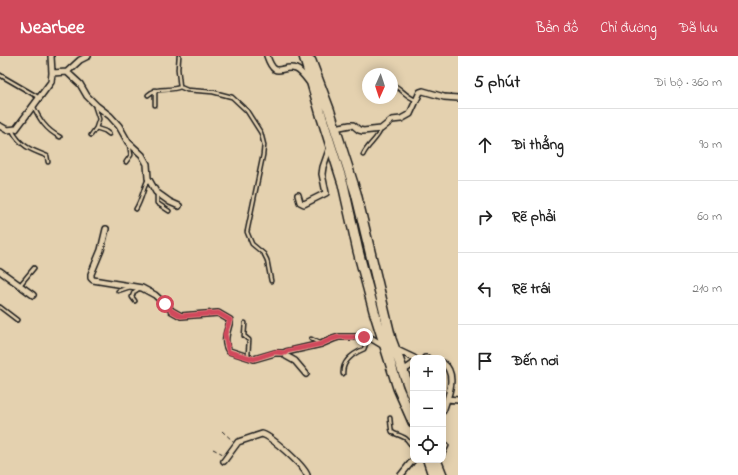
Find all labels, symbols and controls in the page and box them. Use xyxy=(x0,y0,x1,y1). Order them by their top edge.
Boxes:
text: Nearbee xyxy=(20,15,85,42)
text: Bản đồ xyxy=(536,18,578,39)
text: Chỉ đường xyxy=(600,18,657,39)
text: Đã lưu xyxy=(679,18,718,39)
north arrow xyxy=(362,68,398,104)
text: 5 phút xyxy=(474,70,520,95)
text: Đi bộ · 360 m xyxy=(654,73,722,92)
icon: ahead xyxy=(474,134,496,156)
text: Đi thẳng xyxy=(512,134,564,156)
text: 90 m xyxy=(699,135,722,154)
icon: right xyxy=(474,206,496,228)
text: Rẽ phải xyxy=(512,206,556,228)
text: 60 m xyxy=(697,207,722,226)
icon: left xyxy=(474,278,496,300)
text: Rẽ trái xyxy=(512,278,551,300)
text: 210 m xyxy=(692,279,722,298)
route start xyxy=(156,295,174,313)
route end xyxy=(355,328,373,346)
icon: arrive xyxy=(474,350,496,372)
text: Đến nơi xyxy=(512,350,559,372)
map controls xyxy=(410,355,446,463)
button: + xyxy=(410,355,446,391)
button: − xyxy=(410,391,446,427)
button: locate xyxy=(410,427,446,463)

